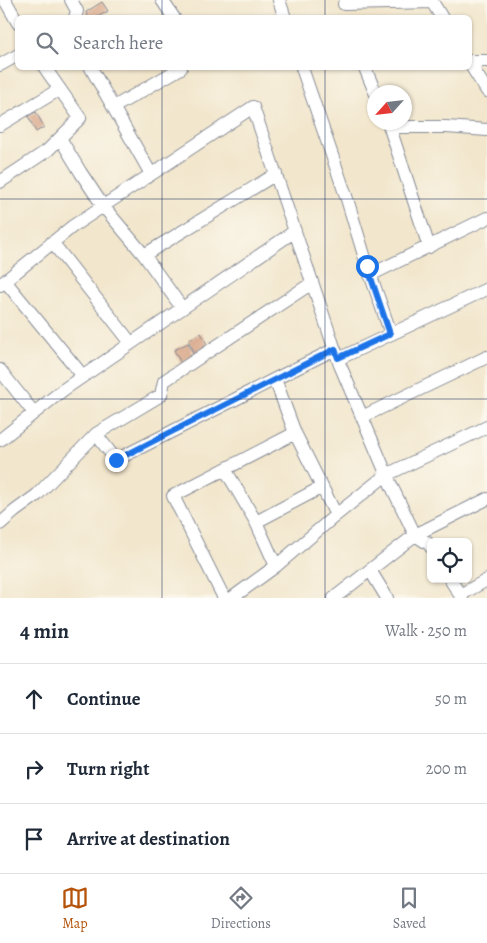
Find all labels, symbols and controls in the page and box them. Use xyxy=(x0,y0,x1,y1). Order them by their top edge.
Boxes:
search box xyxy=(15,15,472,70)
icon: search xyxy=(33,29,61,57)
text: Search here xyxy=(73,30,163,56)
north arrow xyxy=(367,85,412,130)
route start xyxy=(356,255,379,278)
route end xyxy=(105,449,128,472)
map controls xyxy=(427,538,472,583)
button: locate xyxy=(427,538,472,583)
text: 4 min xyxy=(20,617,69,645)
text: Walk · 250 m xyxy=(385,620,467,642)
icon: ahead xyxy=(20,685,48,713)
text: Continue xyxy=(67,686,141,712)
text: 50 m xyxy=(435,688,467,710)
icon: right xyxy=(20,755,48,783)
text: Turn right xyxy=(67,756,149,782)
text: 200 m xyxy=(426,758,467,780)
icon: arrive xyxy=(20,825,48,853)
text: Arrive at destination xyxy=(67,826,230,852)
tab: Map xyxy=(61,884,89,933)
tab: Directions xyxy=(211,884,271,933)
tab: Saved xyxy=(393,884,426,933)

